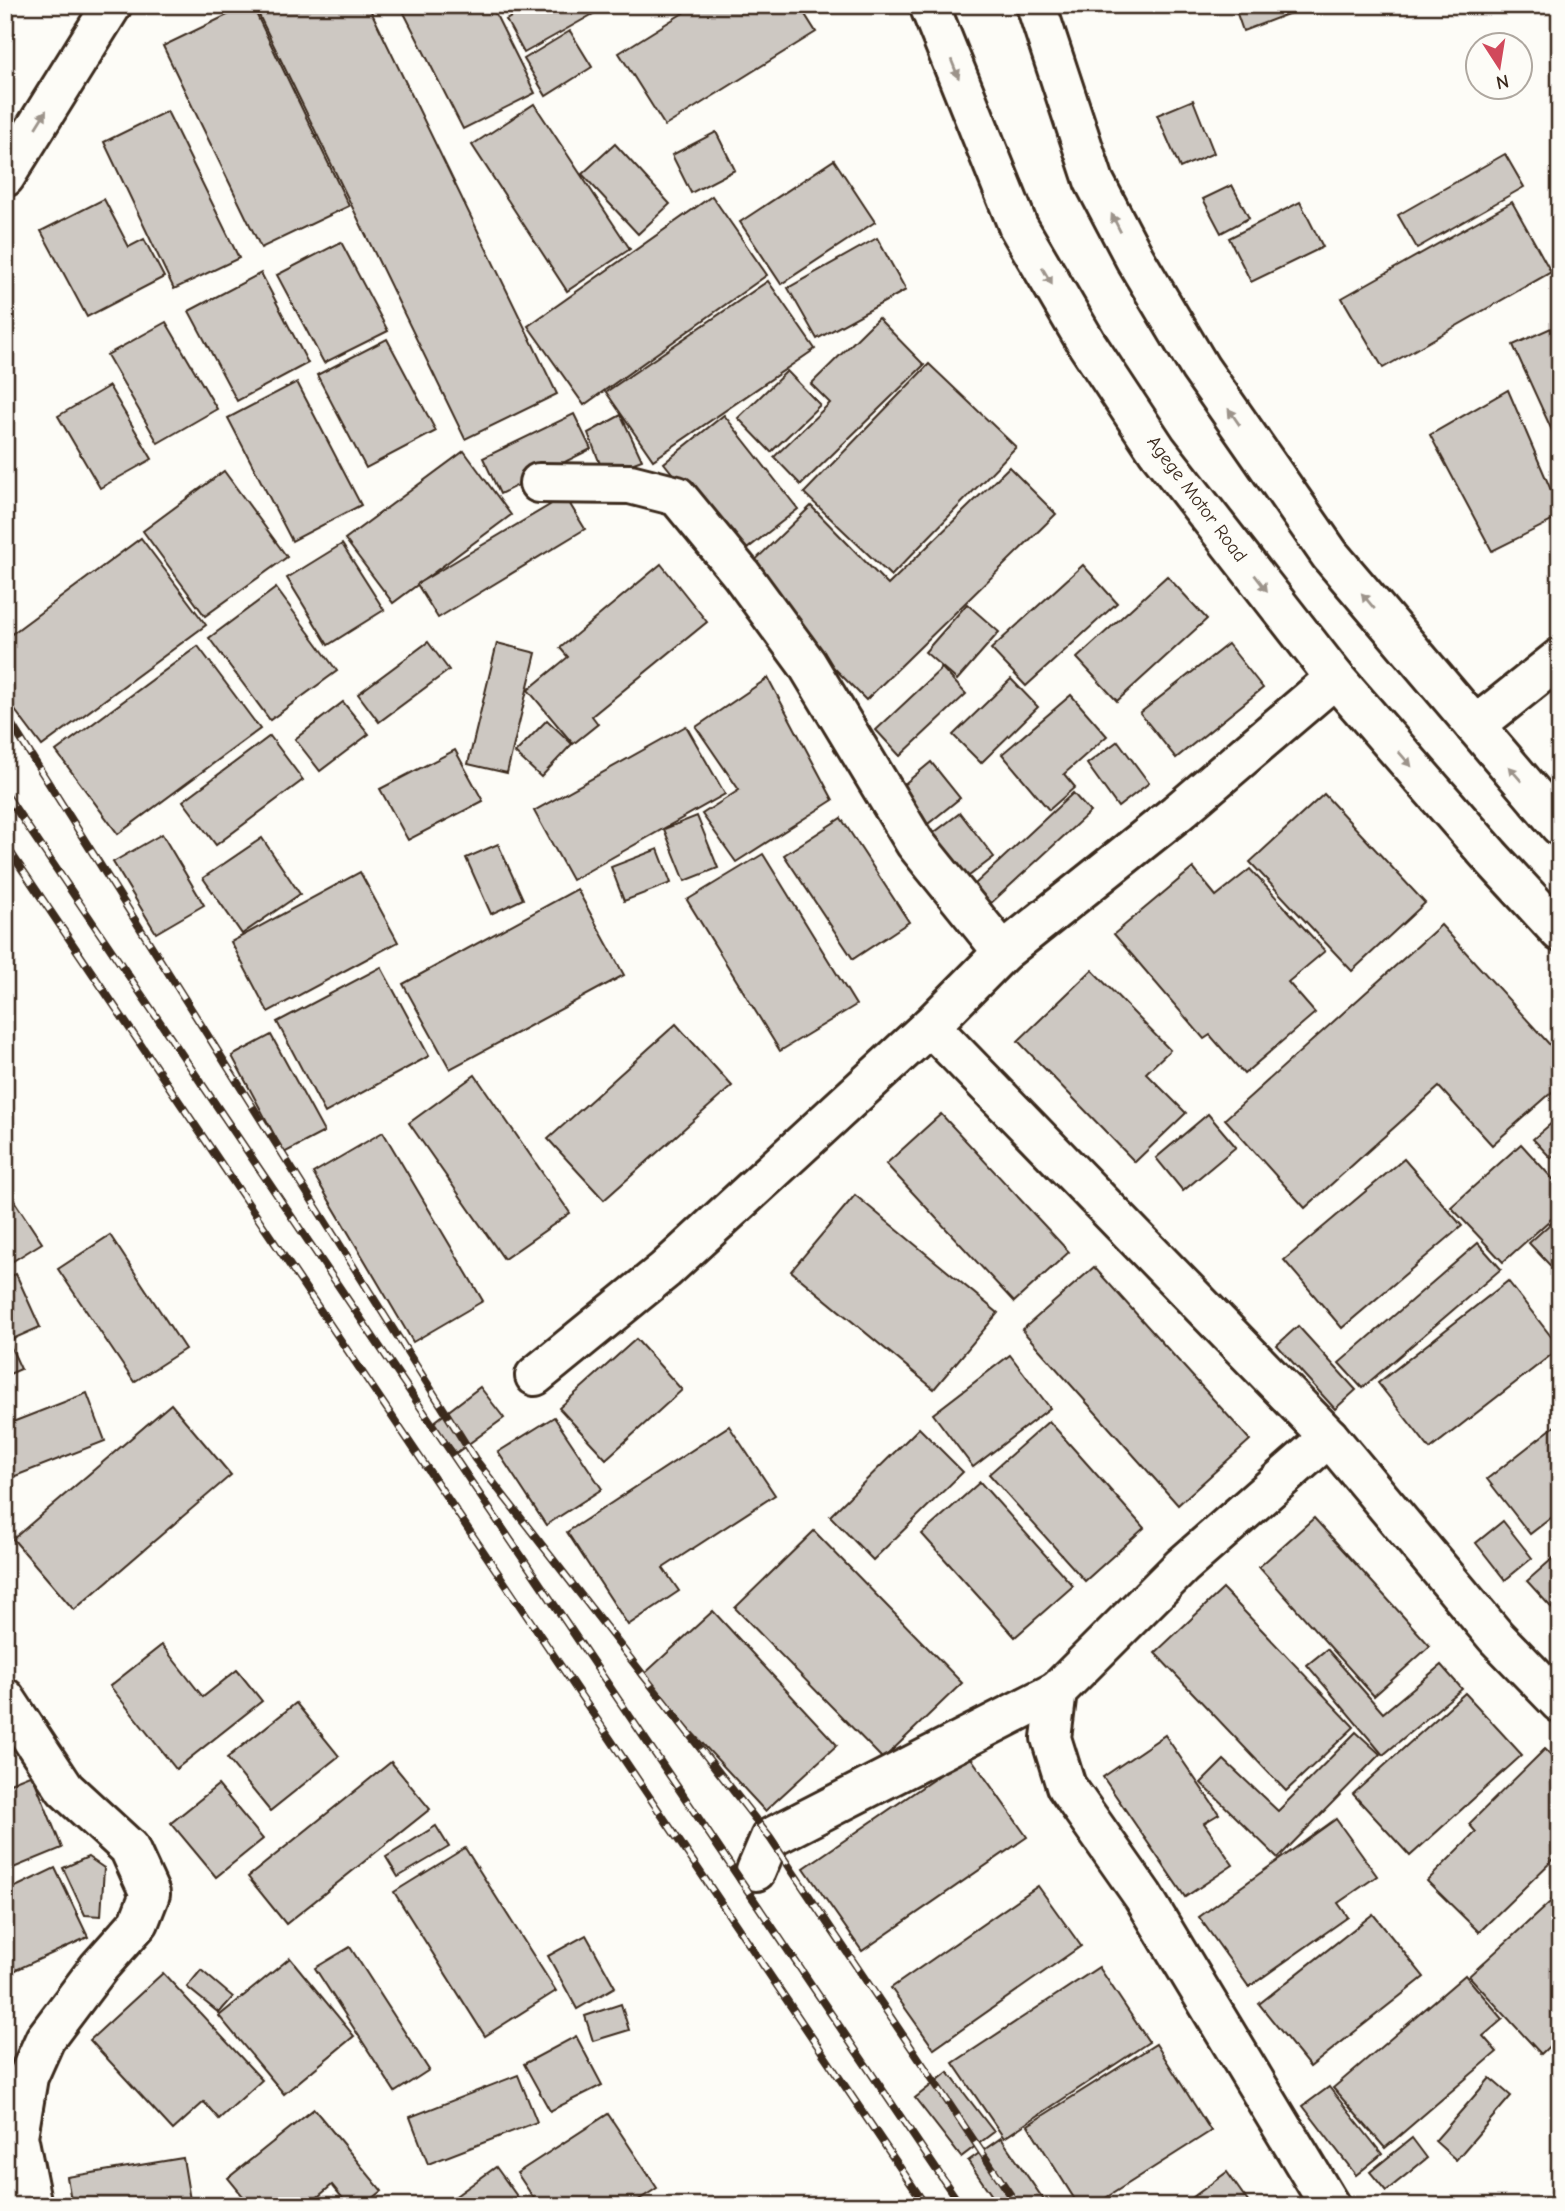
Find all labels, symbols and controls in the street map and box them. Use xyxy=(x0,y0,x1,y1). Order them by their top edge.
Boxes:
north arrow xyxy=(1464,32,1534,102)
one-way arrow xyxy=(949,58,960,79)
text: N xyxy=(1494,70,1511,94)
one-way arrow xyxy=(35,109,48,129)
one-way arrow xyxy=(1110,213,1121,233)
one-way arrow xyxy=(1041,266,1053,286)
one-way arrow xyxy=(1227,408,1241,426)
street label: Agege Motor Road xyxy=(1142,432,1252,566)
one-way arrow xyxy=(1253,574,1267,592)
one-way arrow xyxy=(1361,592,1376,609)
one-way arrow xyxy=(1397,750,1413,768)
one-way arrow xyxy=(1508,766,1523,783)

